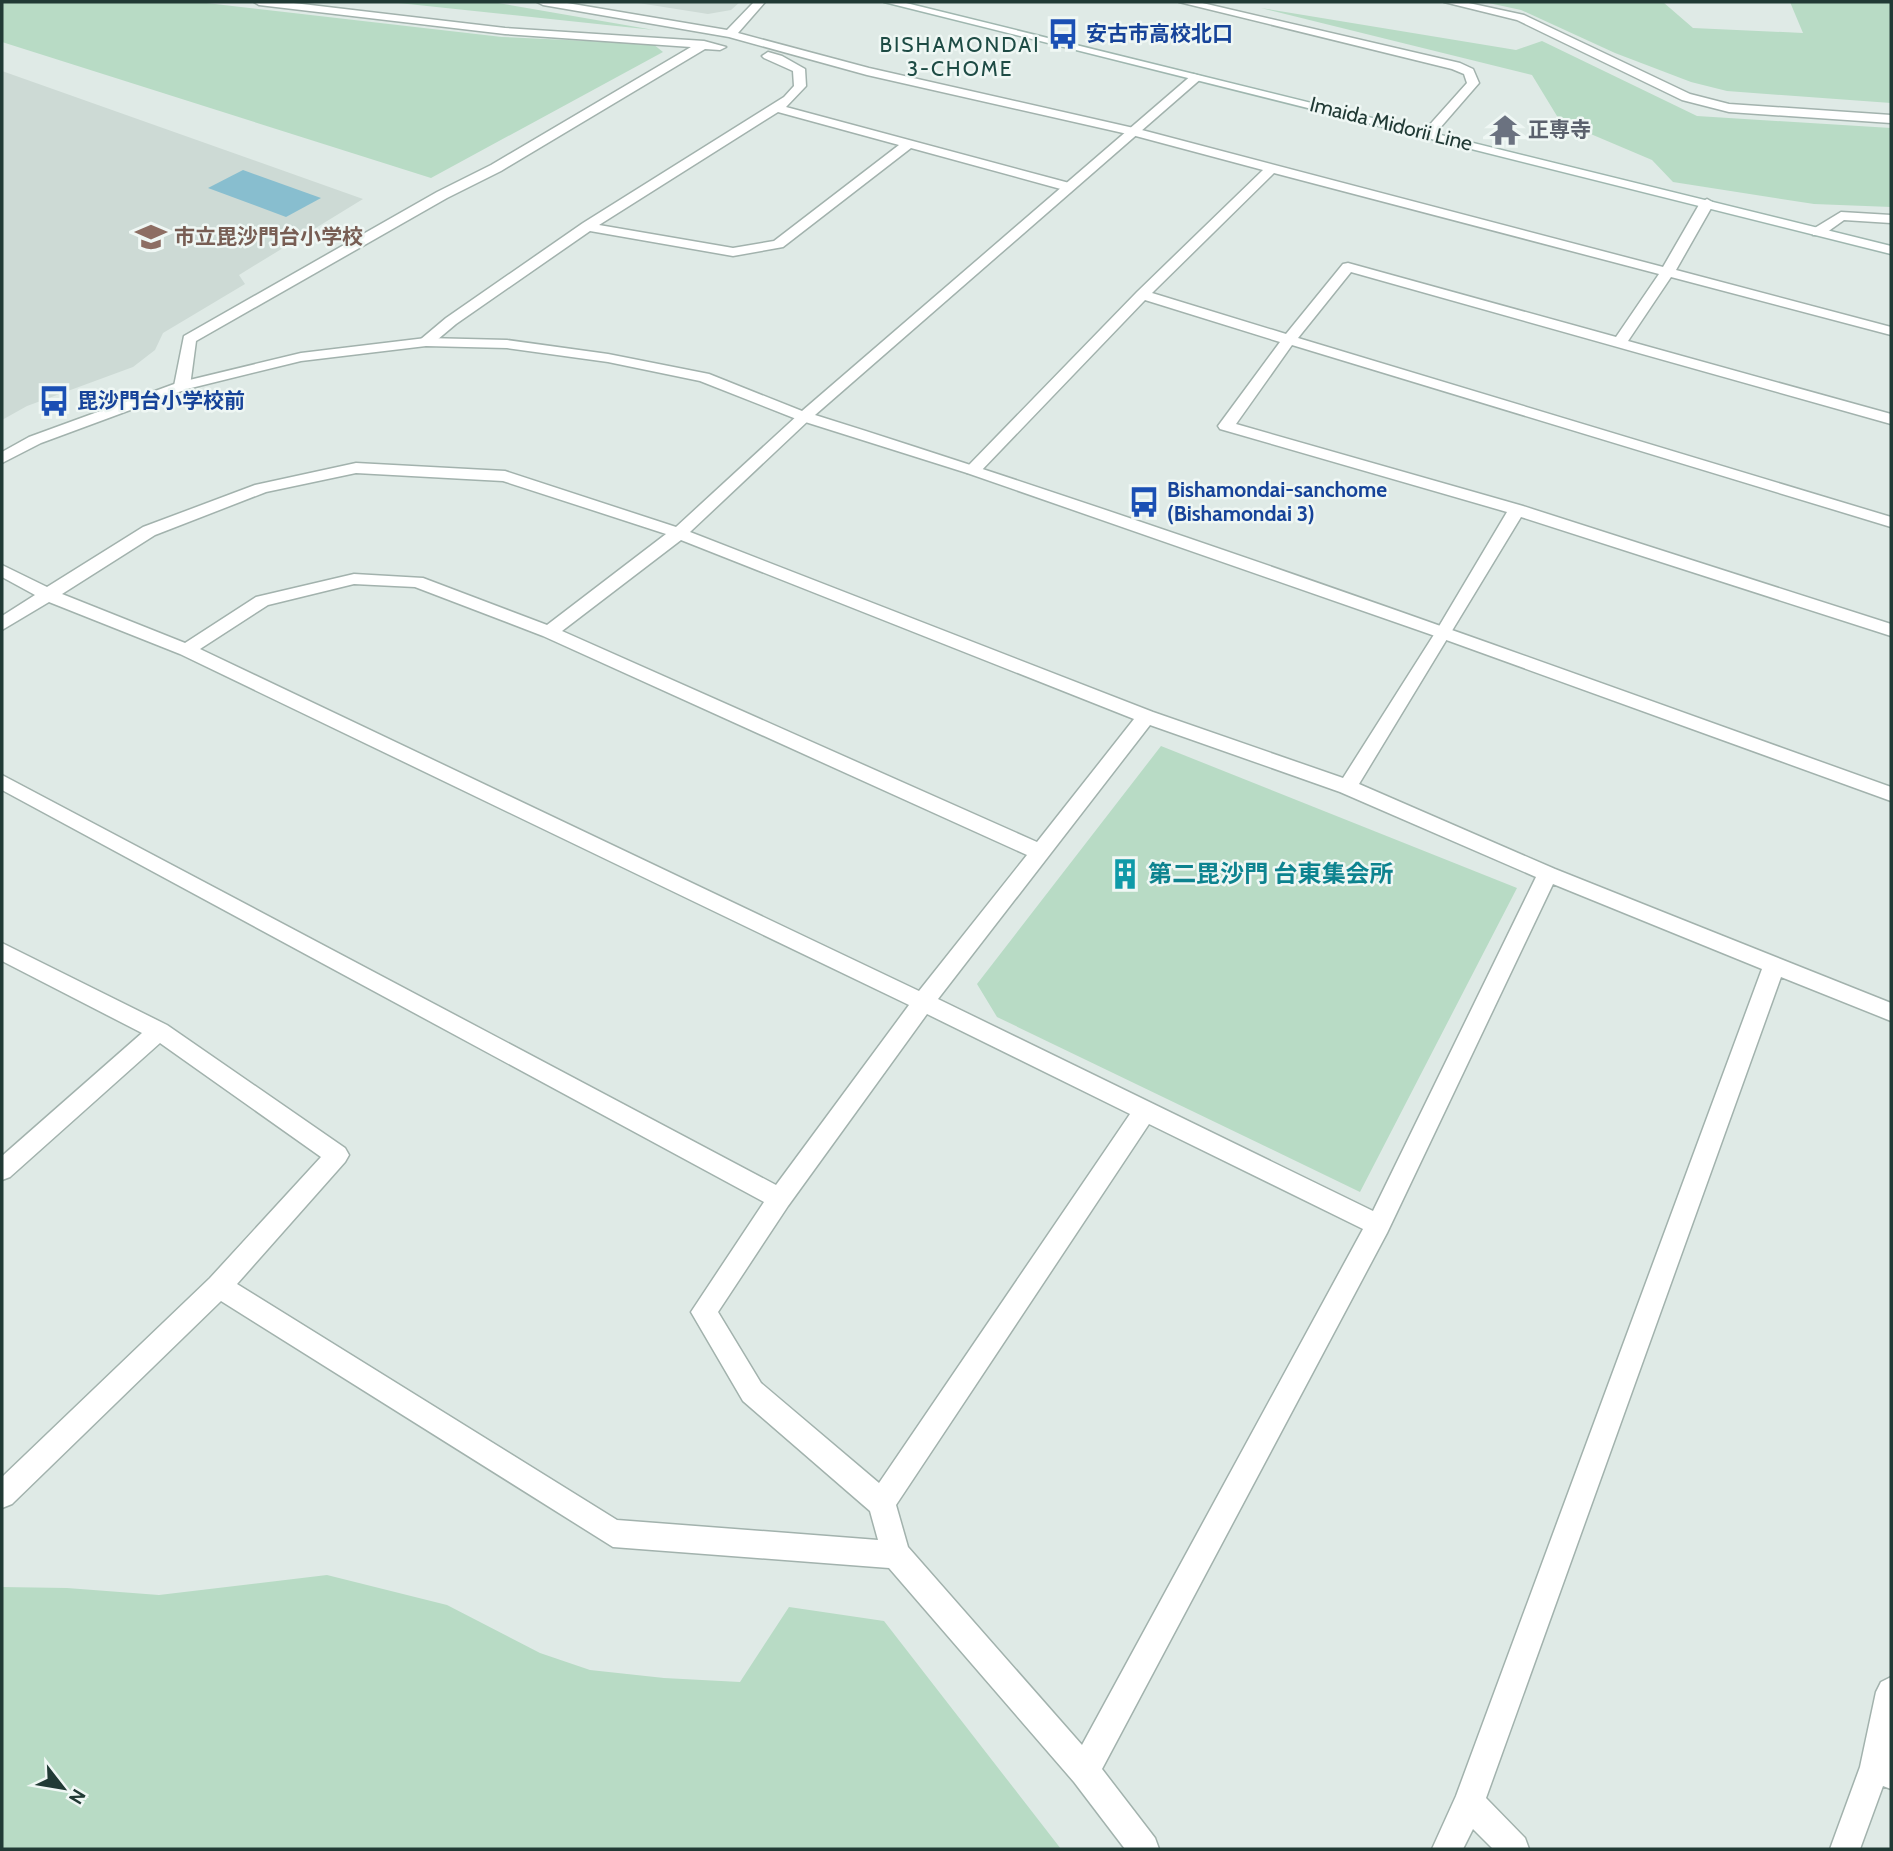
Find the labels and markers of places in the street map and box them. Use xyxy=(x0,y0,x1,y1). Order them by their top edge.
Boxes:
bus stop icon: 安古市高校北口 xyxy=(1046,17,1080,51)
place label: 安古市高校北口 xyxy=(1086,21,1233,46)
temple icon: 正専寺 xyxy=(1488,113,1522,147)
place label: 正専寺 xyxy=(1528,117,1591,142)
school or university icon: 市立毘沙門台小学校 xyxy=(134,220,168,254)
place label: 市立毘沙門台小学校 xyxy=(174,224,363,249)
bus stop icon: 毘沙門台小学校前 xyxy=(37,384,71,418)
place label: 毘沙門台小学校前 xyxy=(77,388,245,413)
place label: Bishamondai-sanchome (Bishamondai 3) xyxy=(1167,477,1387,526)
bus stop icon: Bishamondai-sanchome (Bishamondai 3) xyxy=(1127,485,1161,519)
building icon: 第二毘沙門 台東集会所 xyxy=(1108,857,1142,891)
place label: 第二毘沙門 台東集会所 xyxy=(1148,859,1393,888)

